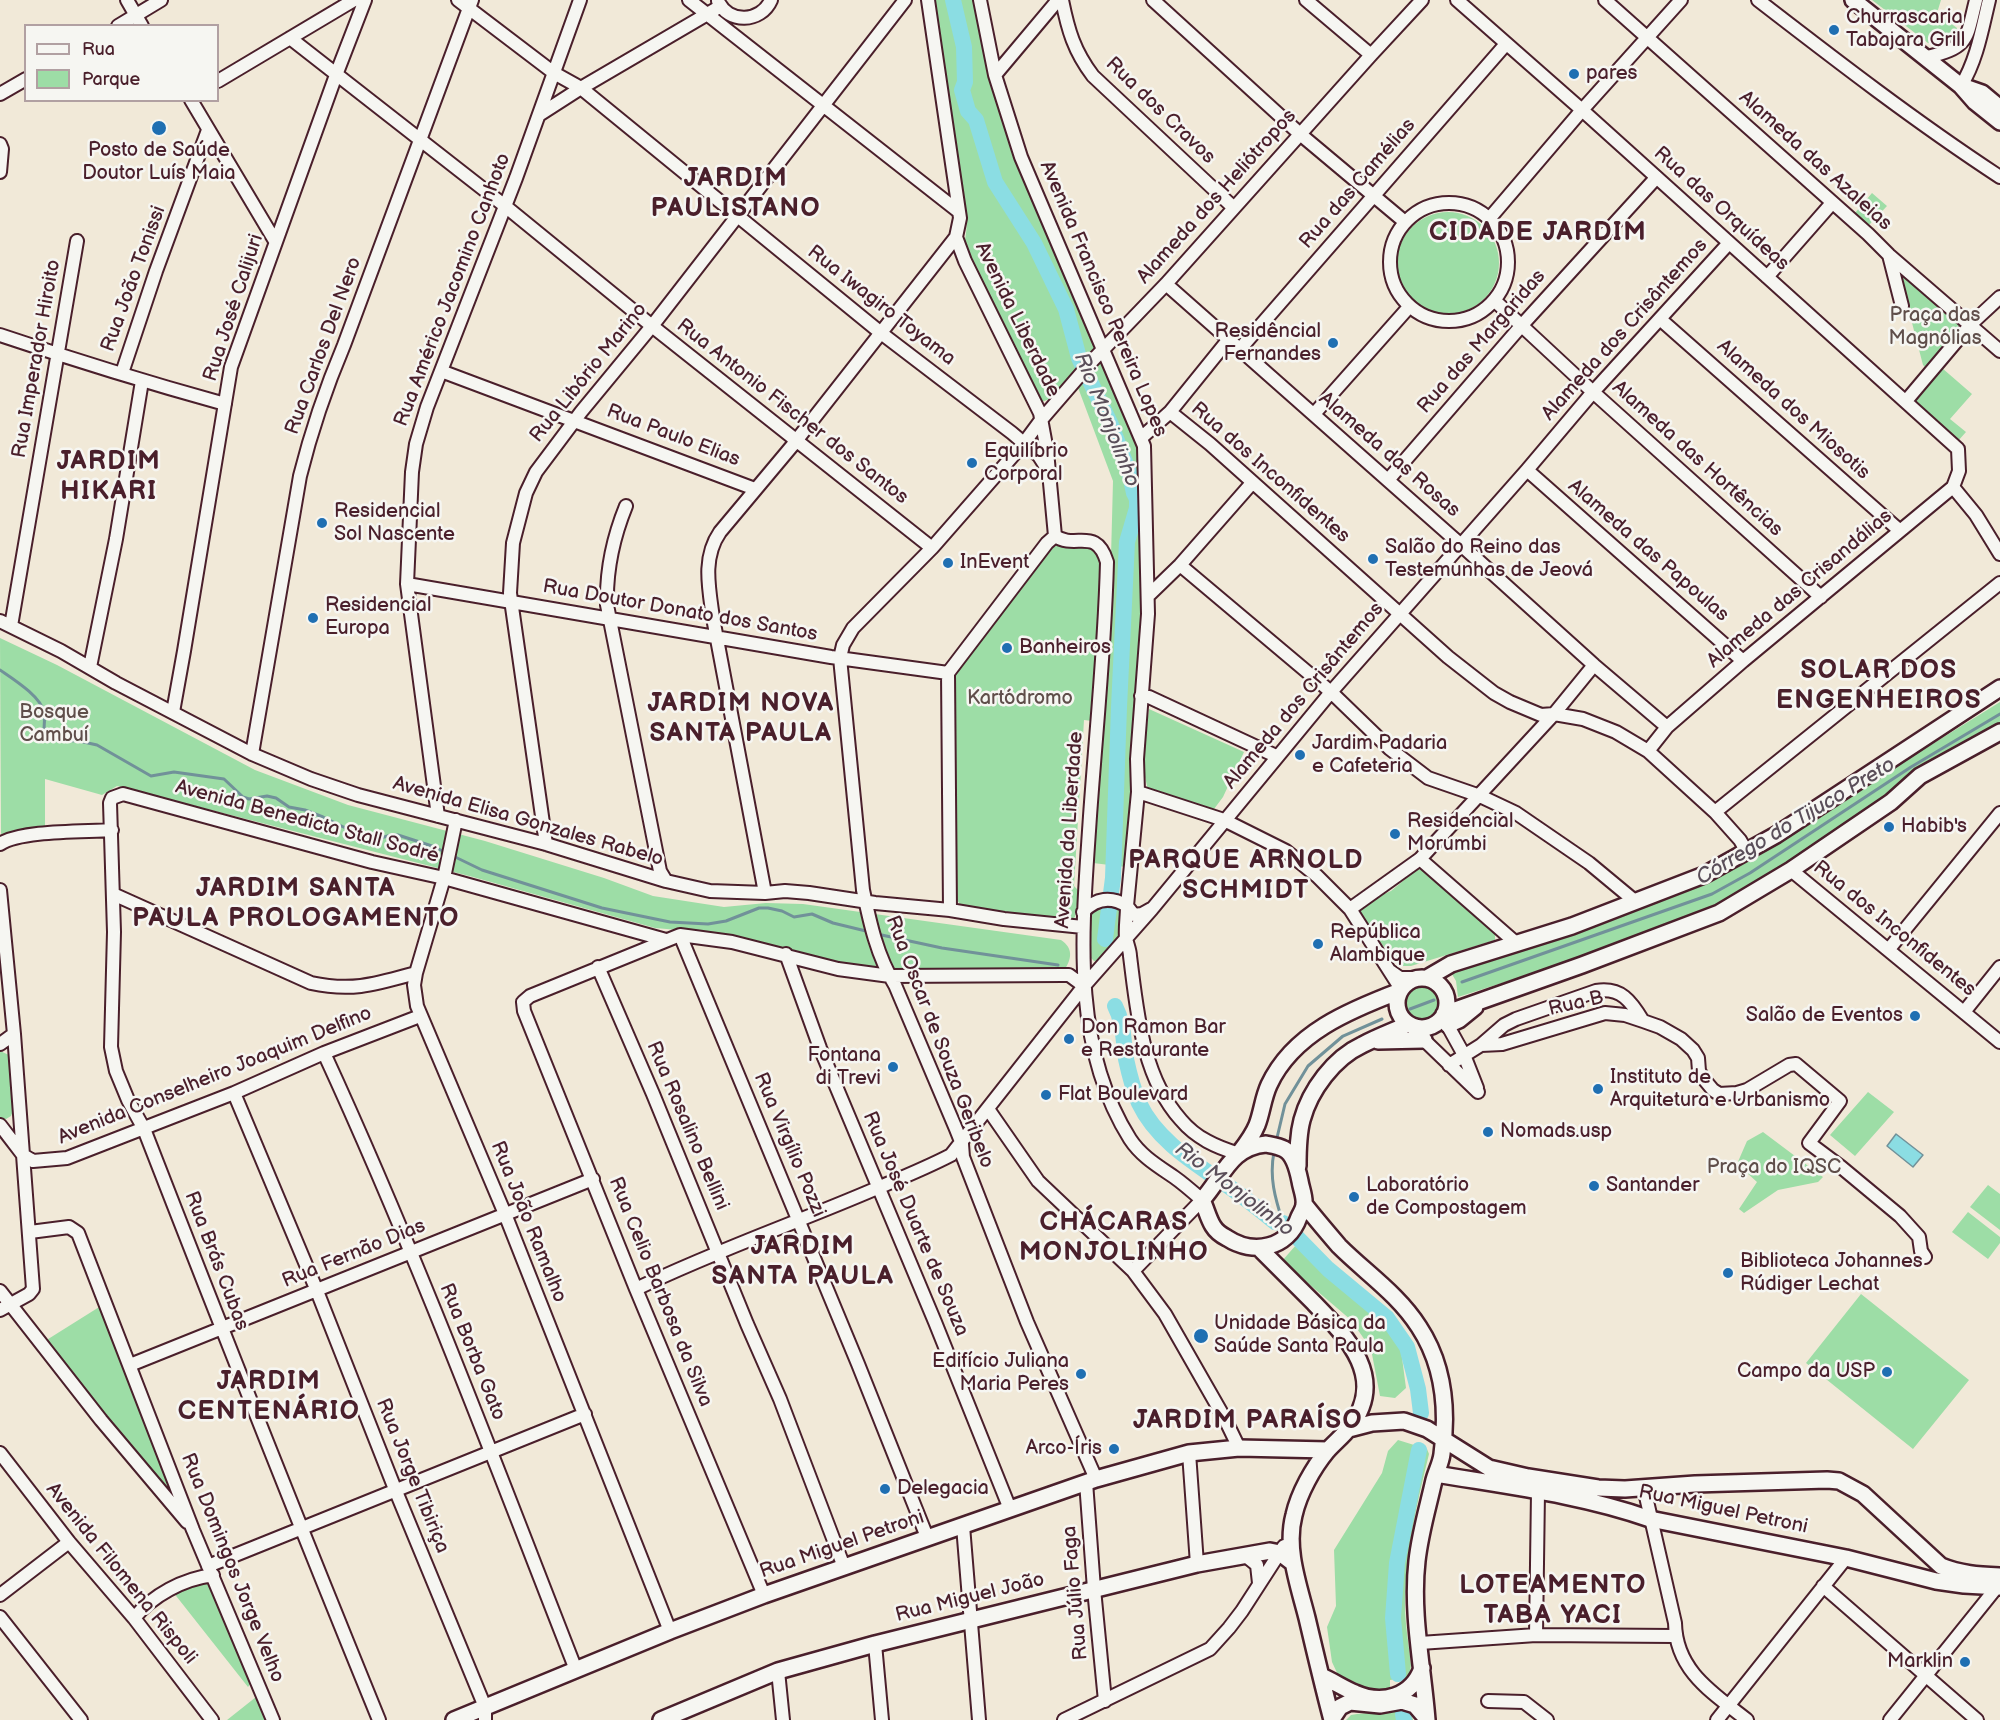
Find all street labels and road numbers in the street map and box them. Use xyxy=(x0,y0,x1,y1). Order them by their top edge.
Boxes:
street label: Rua dos Cravos xyxy=(1100,53,1220,169)
street label: Alameda das Azaleias xyxy=(1734,86,1896,236)
street label: Alameda dos Heliótropos xyxy=(1132,105,1302,289)
street label: Rua das Camélias xyxy=(1295,114,1421,254)
street label: Rua das Orquídeas xyxy=(1648,142,1794,276)
street label: Rua Américo Jacomino Canhoto xyxy=(390,150,516,430)
street label: Avenida Francisco Pereira Lopes xyxy=(1034,158,1172,440)
street label: Rua João Tonissi xyxy=(96,203,172,355)
street label: Rua José Calijuri xyxy=(199,231,269,385)
street label: Alameda dos Crisântemos xyxy=(1537,234,1713,426)
street label: Avenida Liberdade xyxy=(969,239,1065,401)
street label: Rua Iwagiro Toyama xyxy=(802,241,960,371)
street label: Rua Carlos Del Nero xyxy=(281,254,367,438)
street label: Rua Imperador Hiroito xyxy=(8,258,66,460)
street label: Rua das Margaridas xyxy=(1413,265,1551,419)
street label: Rua Libório Marino xyxy=(525,298,653,448)
street label: Rua Antonio Fischer dos Santos xyxy=(671,314,913,510)
street label: Alameda dos Miosotis xyxy=(1712,335,1874,485)
street label: Alameda das Hortências xyxy=(1607,376,1787,542)
street label: Alameda das Rosas xyxy=(1313,387,1465,523)
street label: Rua dos Inconfidentes xyxy=(1186,397,1354,549)
street label: Rua Paulo Elias xyxy=(603,400,743,472)
street label: Alameda das Papoulas xyxy=(1563,475,1733,627)
street label: Alameda das Crisandálias xyxy=(1703,505,1897,673)
street label: Rua Doutor Donato dos Santos xyxy=(541,575,819,647)
street label: Alameda dos Crisântemos xyxy=(1219,598,1389,794)
street label: Avenida da Liberdade xyxy=(1051,731,1089,929)
street label: Avenida Elisa Gonzales Rabelo xyxy=(390,772,666,872)
street label: Avenida Benedicta Stall Sodré xyxy=(173,775,441,869)
street label: Rua dos Inconfidentes xyxy=(1808,856,1980,1002)
street label: Rua Oscar de Souza Geribelo xyxy=(880,912,998,1172)
street label: Rua B xyxy=(1546,986,1606,1022)
street label: Avenida Conselheiro Joaquim Delfino xyxy=(55,1002,375,1150)
street label: Rua Rosalino Bellini xyxy=(641,1038,733,1214)
street label: Rua Virgílio Pozzi xyxy=(748,1069,830,1221)
street label: Rua José Duarte de Souza xyxy=(857,1108,973,1340)
street label: Rua João Ramalho xyxy=(485,1138,571,1306)
street label: Rua Celio Barbosa da Silva xyxy=(603,1174,717,1410)
street label: Rua Brás Cubas xyxy=(178,1188,254,1334)
street label: Rua Fernão Dias xyxy=(279,1214,429,1294)
street label: Rua Borba Gato xyxy=(434,1280,510,1424)
street label: Rua Jorge Tibiriça xyxy=(370,1395,454,1557)
street label: Rua Domingos Jorge Velho xyxy=(175,1450,289,1686)
street label: Avenida Filomena Rispoli xyxy=(40,1478,202,1670)
street label: Rua Miguel Petroni xyxy=(1636,1480,1810,1540)
street label: Rua Miguel Petroni xyxy=(757,1506,927,1584)
street label: Rua Júlio Faga xyxy=(1058,1525,1094,1661)
street label: Rua Miguel João xyxy=(893,1568,1047,1628)

